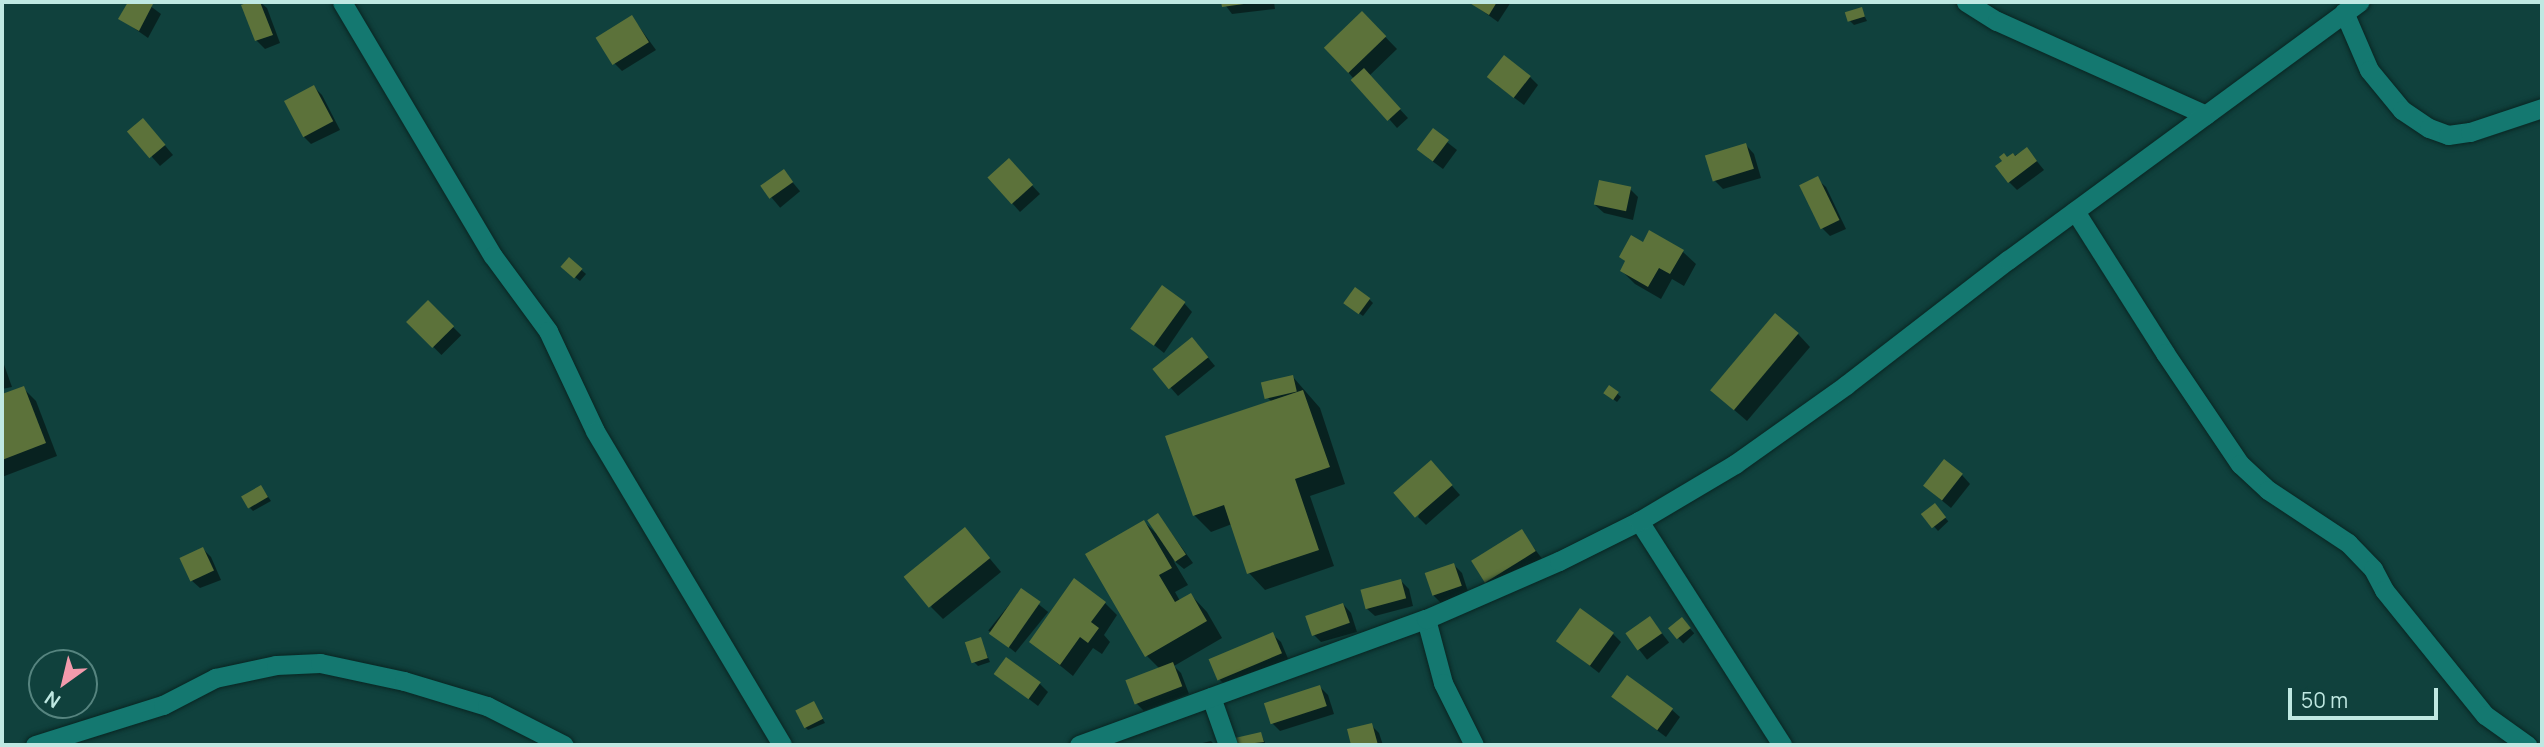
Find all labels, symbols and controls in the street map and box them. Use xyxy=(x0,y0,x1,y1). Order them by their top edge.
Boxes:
north arrow xyxy=(28,649,98,719)
scale bar xyxy=(2292,674,2442,718)
text: N xyxy=(39,685,65,714)
text: 50 m xyxy=(2301,686,2348,714)

